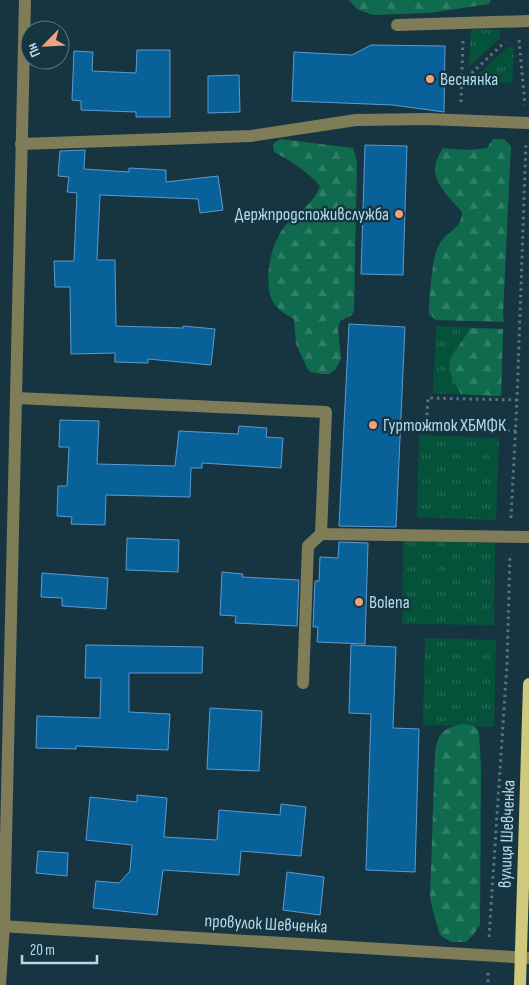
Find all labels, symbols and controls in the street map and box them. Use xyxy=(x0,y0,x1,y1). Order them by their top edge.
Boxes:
north arrow xyxy=(20,20,70,70)
text: Пн xyxy=(23,40,44,60)
place label: Веснянка xyxy=(440,69,498,90)
marker: Веснянка xyxy=(424,73,436,85)
place label: Держпродспоживслужба xyxy=(235,204,389,225)
marker: Держпродспоживслужба xyxy=(393,208,405,220)
place label: Гуртожток ХБМФК xyxy=(383,415,507,436)
marker: Гуртожток ХБМФК xyxy=(367,419,379,431)
place label: Bolena xyxy=(369,592,410,613)
marker: Bolena xyxy=(353,596,365,608)
street label: вулиця Шевченка xyxy=(495,779,519,888)
street label: провулок Шевченка xyxy=(204,910,328,938)
scale bar xyxy=(22,932,98,964)
text: 20 m xyxy=(30,941,55,960)

